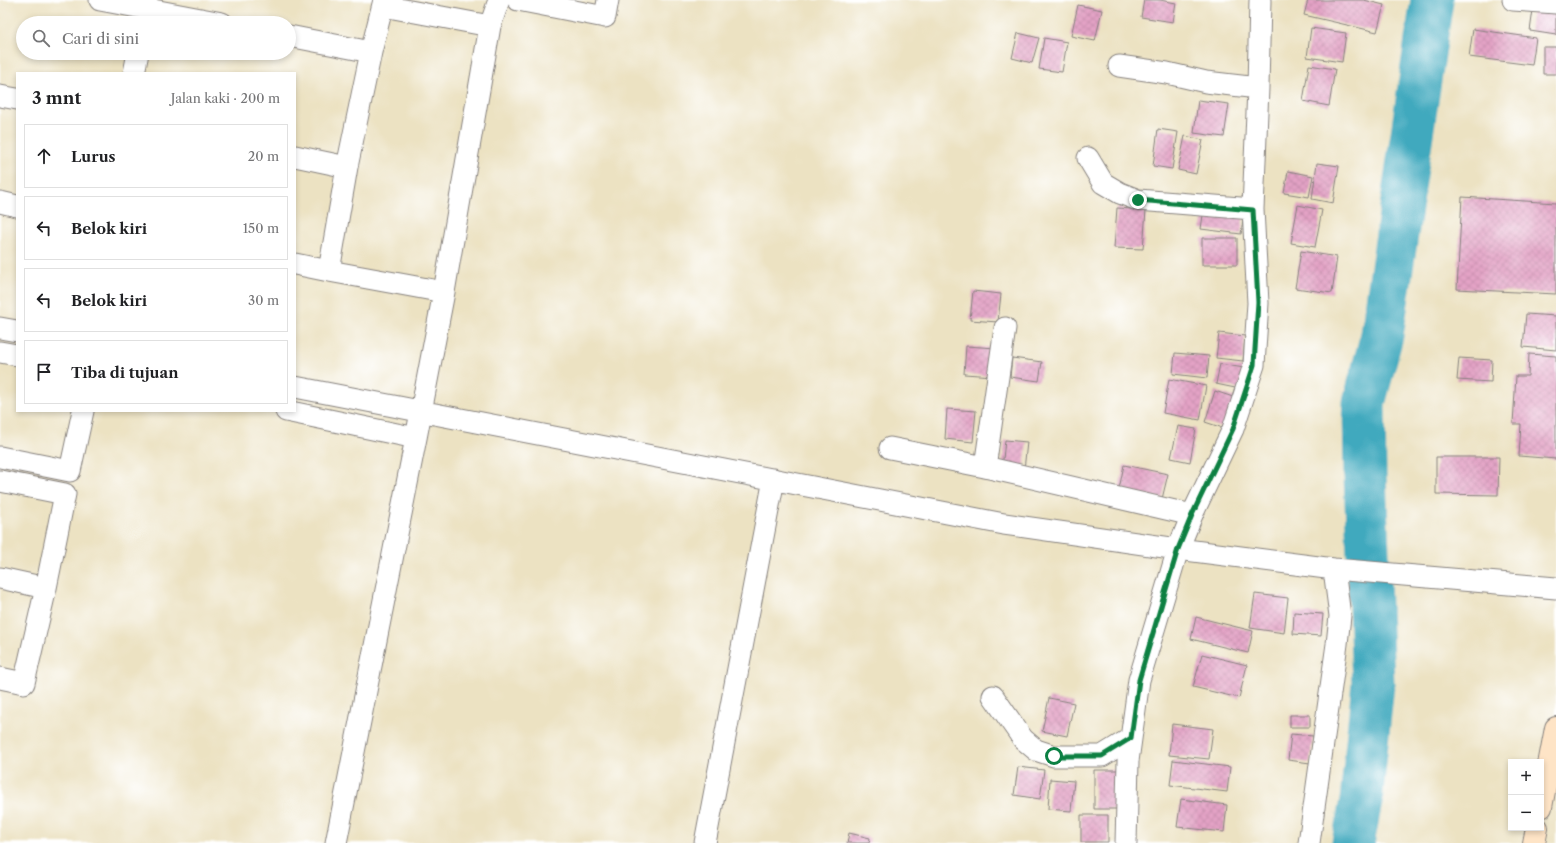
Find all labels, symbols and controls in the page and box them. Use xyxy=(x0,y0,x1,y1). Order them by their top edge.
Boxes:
search box xyxy=(16,16,296,60)
icon: search xyxy=(30,27,52,49)
text: Cari di sini xyxy=(62,29,139,48)
text: 3 mnt xyxy=(32,88,81,108)
text: Jalan kaki · 200 m xyxy=(171,90,280,106)
icon: ahead xyxy=(33,145,55,167)
text: Lurus xyxy=(71,147,116,166)
text: 20 m xyxy=(248,148,279,164)
route end xyxy=(1129,191,1147,209)
icon: left xyxy=(33,217,55,239)
text: Belok kiri xyxy=(71,219,147,238)
text: 150 m xyxy=(243,220,279,236)
icon: left xyxy=(33,289,55,311)
text: Belok kiri xyxy=(71,291,147,310)
text: 30 m xyxy=(248,292,279,308)
icon: arrive xyxy=(33,361,55,383)
text: Tiba di tujuan xyxy=(71,363,179,382)
route start xyxy=(1045,747,1063,765)
map controls xyxy=(1508,759,1544,831)
button: + xyxy=(1508,759,1544,795)
button: − xyxy=(1508,795,1544,831)

